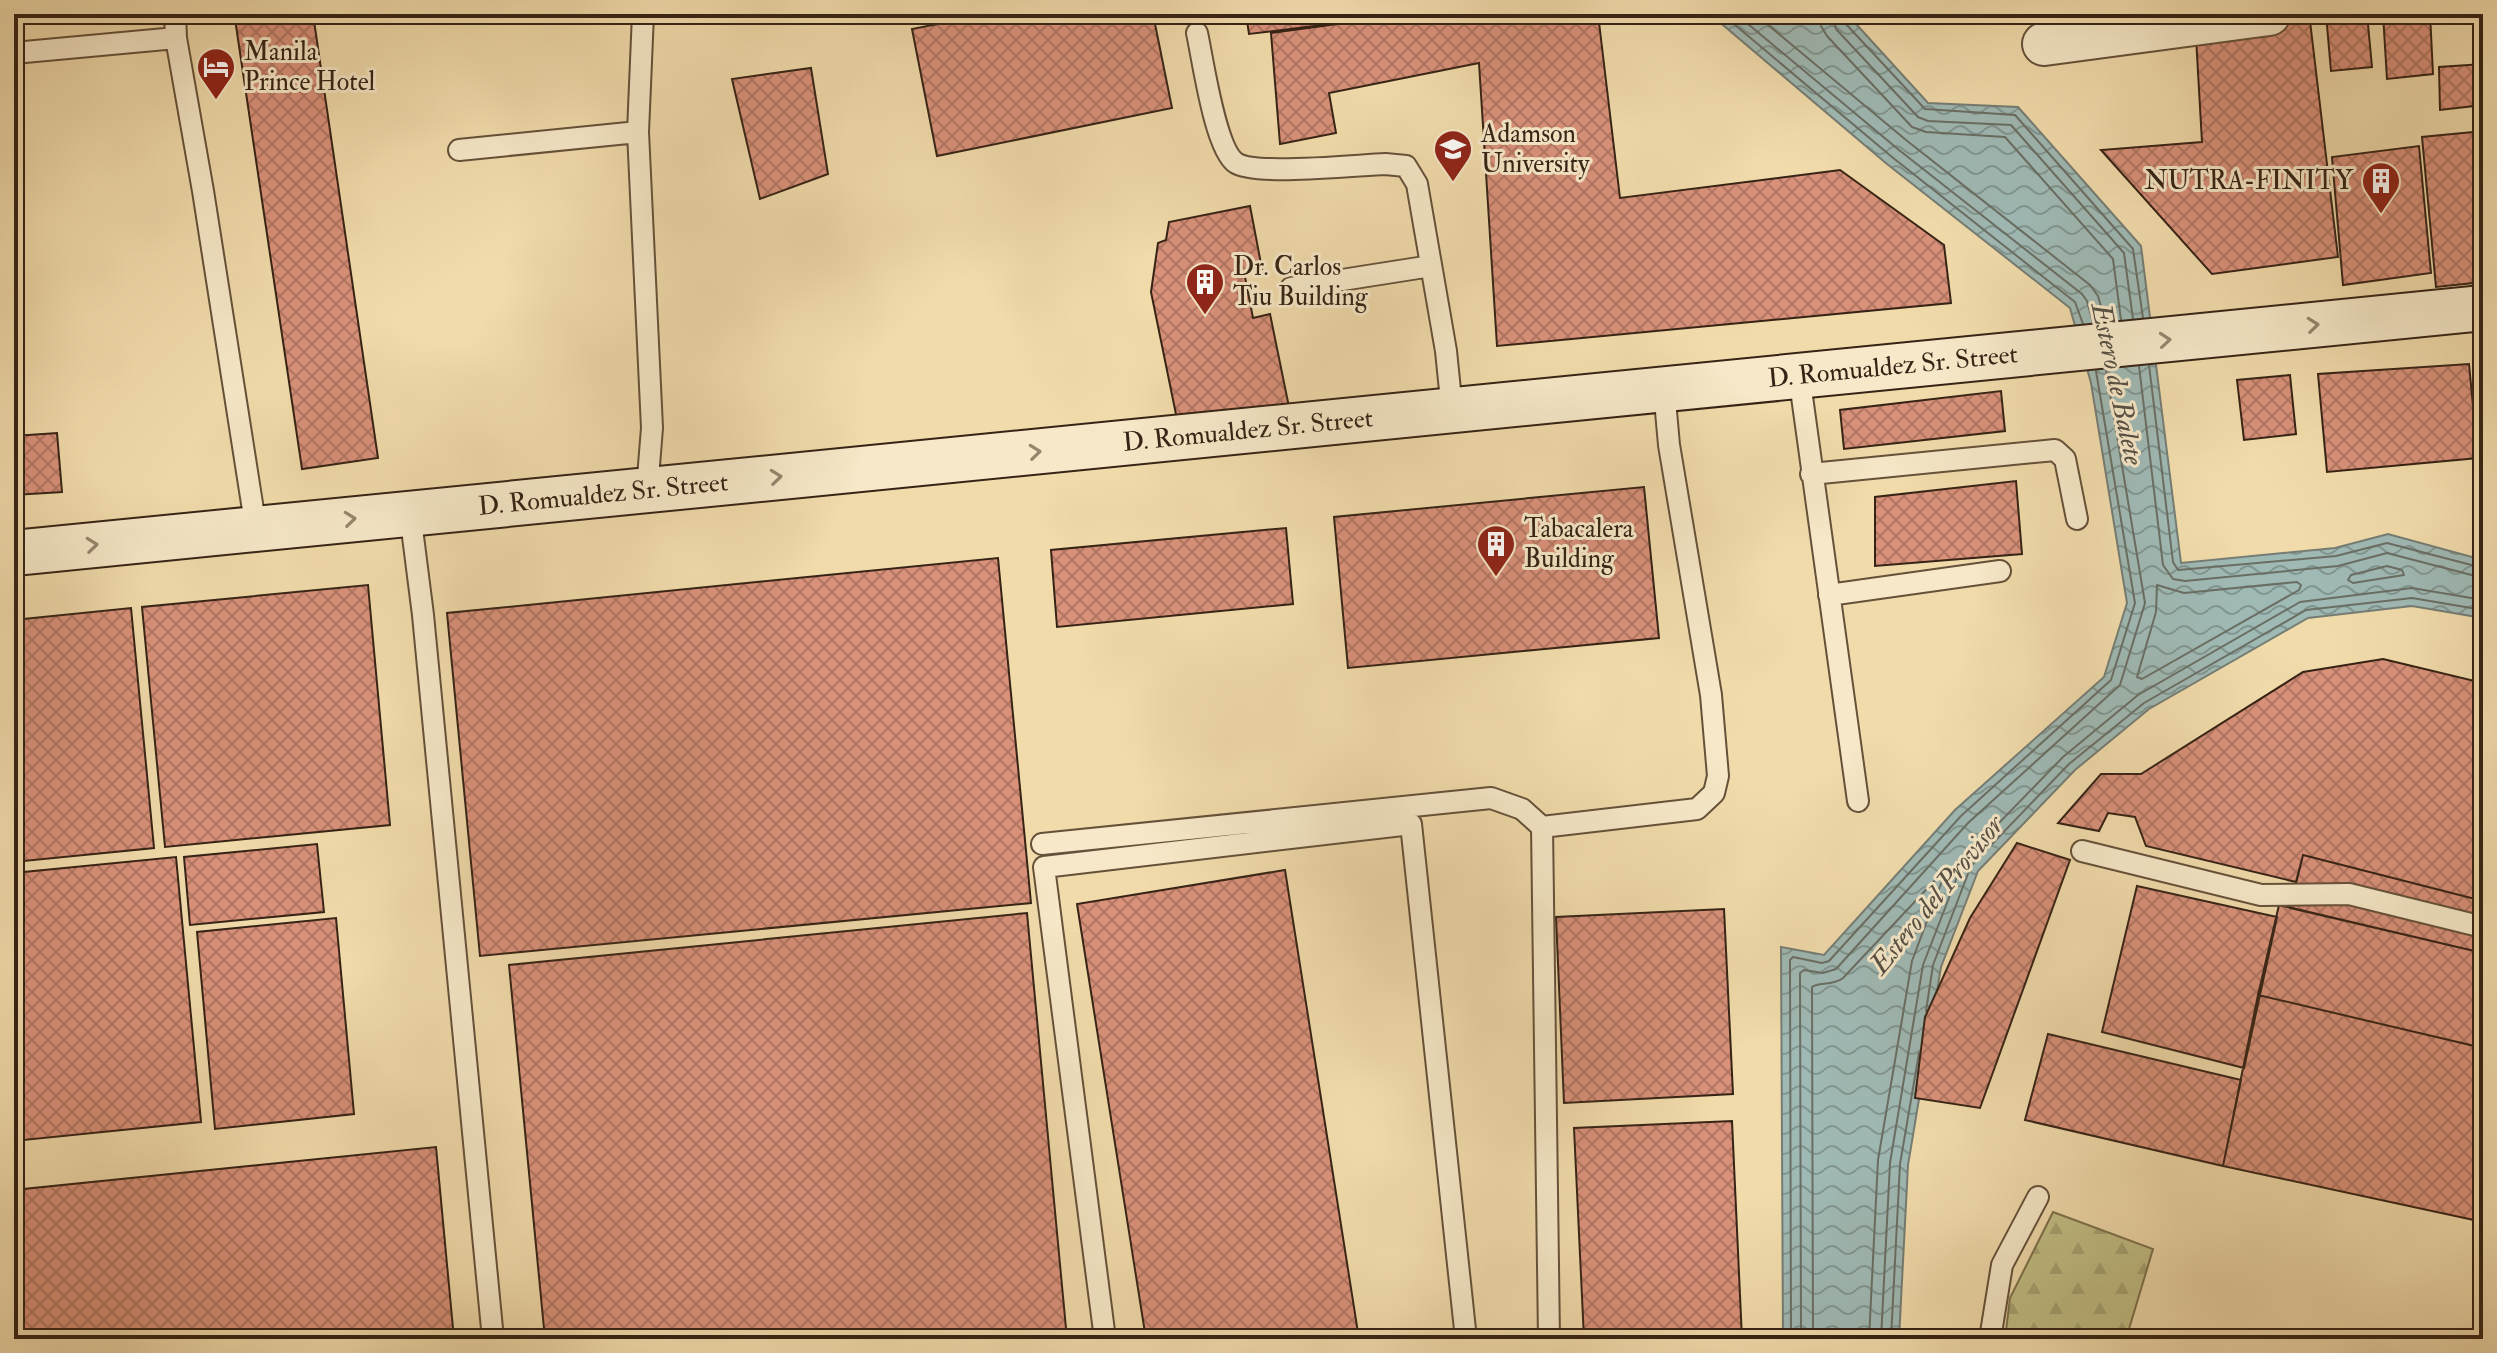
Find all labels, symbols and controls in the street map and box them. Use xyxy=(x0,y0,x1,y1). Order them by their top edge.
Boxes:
place label: Manila Prince Hotel xyxy=(244,36,376,98)
hotel icon: Manila Prince Hotel xyxy=(195,46,237,101)
place label: Adamson University xyxy=(1480,118,1590,180)
school or university icon: Adamson University xyxy=(1432,128,1474,183)
building icon: NUTRA-FINITY xyxy=(2360,160,2402,215)
place label: NUTRA-FINITY xyxy=(2144,165,2354,197)
place label: Dr. Carlos Tiu Building xyxy=(1233,251,1369,313)
building icon: Dr. Carlos Tiu Building xyxy=(1184,261,1226,316)
water label: Estero de Balete xyxy=(2082,298,2151,469)
one-way arrow xyxy=(2307,317,2320,334)
one-way arrow xyxy=(2159,331,2172,348)
street label: D. Romualdez Sr. Street xyxy=(1766,338,2019,395)
street label: D. Romualdez Sr. Street xyxy=(1121,402,1374,459)
one-way arrow xyxy=(1029,444,1042,461)
street label: D. Romualdez Sr. Street xyxy=(477,466,730,523)
one-way arrow xyxy=(770,469,783,486)
one-way arrow xyxy=(344,511,357,528)
place label: Tabacalera Building xyxy=(1524,513,1634,575)
building icon: Tabacalera Building xyxy=(1475,523,1517,578)
one-way arrow xyxy=(86,537,99,554)
water label: Estero del Provisor xyxy=(1861,807,2013,983)

